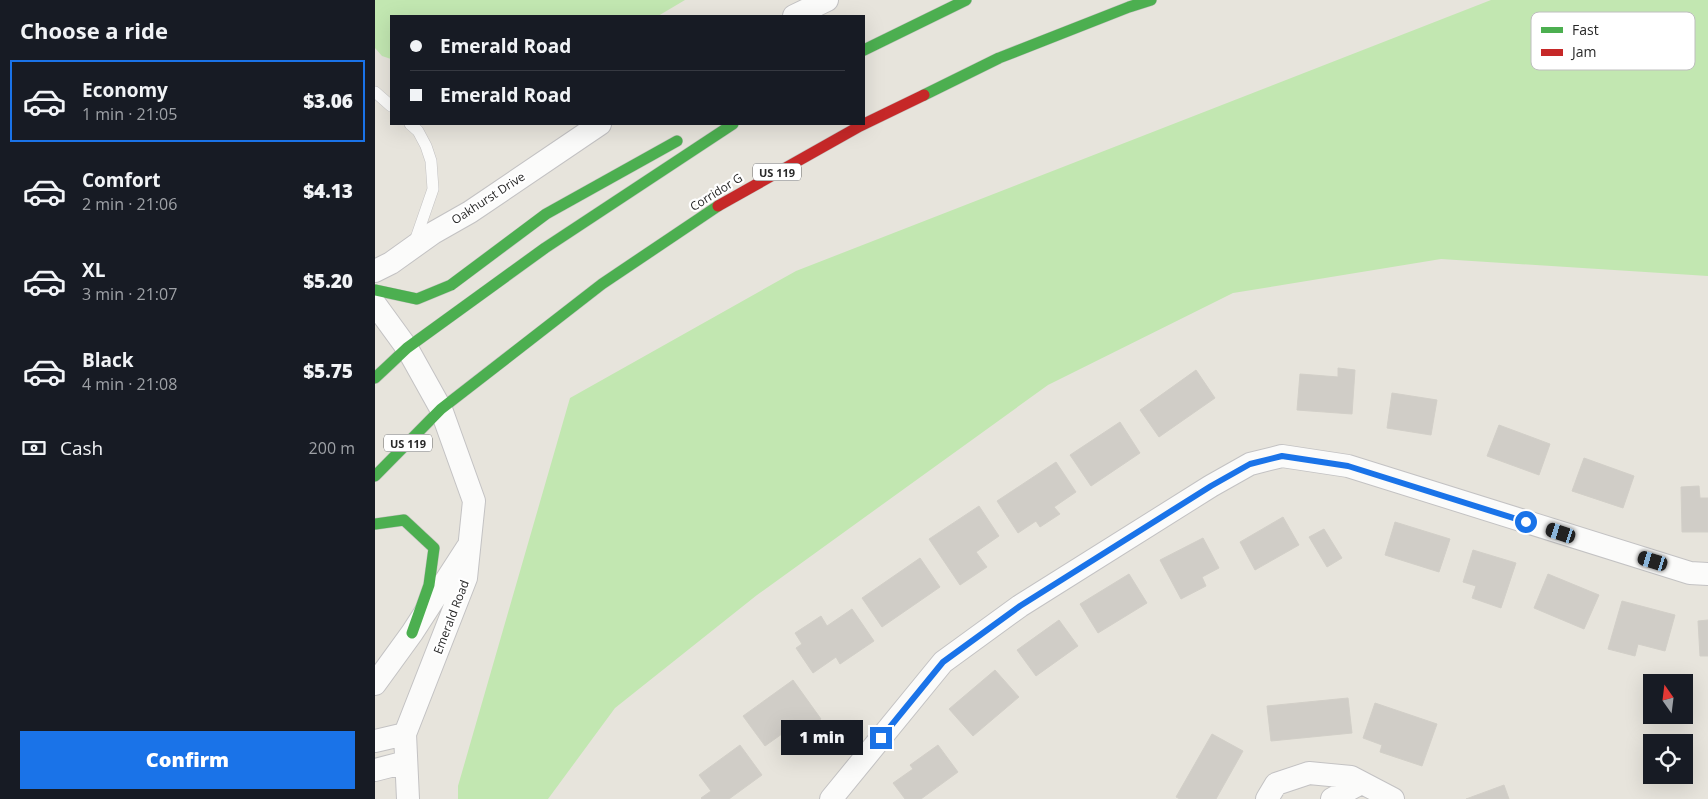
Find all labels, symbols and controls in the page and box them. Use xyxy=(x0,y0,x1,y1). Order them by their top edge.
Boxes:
legend xyxy=(1531,12,1695,70)
text: Choose a ride xyxy=(20,15,168,45)
text: Fast xyxy=(1572,20,1599,39)
text: Emerald Road xyxy=(440,33,571,59)
text: Jam xyxy=(1570,42,1597,61)
text: Economy xyxy=(82,77,168,103)
icon: car xyxy=(22,79,67,124)
text: Emerald Road xyxy=(440,82,571,108)
text: $3.06 xyxy=(303,88,353,114)
text: 1 min · 21:05 xyxy=(82,103,177,125)
road number: US 119 xyxy=(753,163,801,180)
text: Comfort xyxy=(82,167,161,193)
street label: Oakhurst Drive xyxy=(448,168,528,228)
icon: car xyxy=(22,169,67,214)
street label: Corridor G xyxy=(687,169,745,215)
text: $4.13 xyxy=(303,178,353,204)
text: 2 min · 21:06 xyxy=(82,193,177,215)
text: XL xyxy=(82,257,105,283)
icon: car xyxy=(22,259,67,304)
text: $5.20 xyxy=(303,268,353,294)
text: 3 min · 21:07 xyxy=(82,283,177,305)
text: Black xyxy=(82,347,134,373)
icon: car xyxy=(22,349,67,394)
text: $5.75 xyxy=(303,358,353,384)
text: 4 min · 21:08 xyxy=(82,373,177,395)
icon: cash xyxy=(20,434,48,462)
road number: US 119 xyxy=(384,434,432,452)
text: Cash xyxy=(60,435,103,461)
text: 200 m xyxy=(309,437,355,459)
route start xyxy=(1515,511,1537,533)
car xyxy=(1544,521,1577,545)
car xyxy=(1636,549,1669,573)
street label: Emerald Road xyxy=(429,577,473,657)
north arrow xyxy=(1643,674,1693,724)
map controls xyxy=(1643,674,1693,784)
callout: 1 min xyxy=(781,720,863,756)
text: 1 min xyxy=(799,726,845,748)
route end xyxy=(870,727,892,749)
button: Confirm xyxy=(20,731,355,789)
button: locate xyxy=(1643,734,1693,784)

